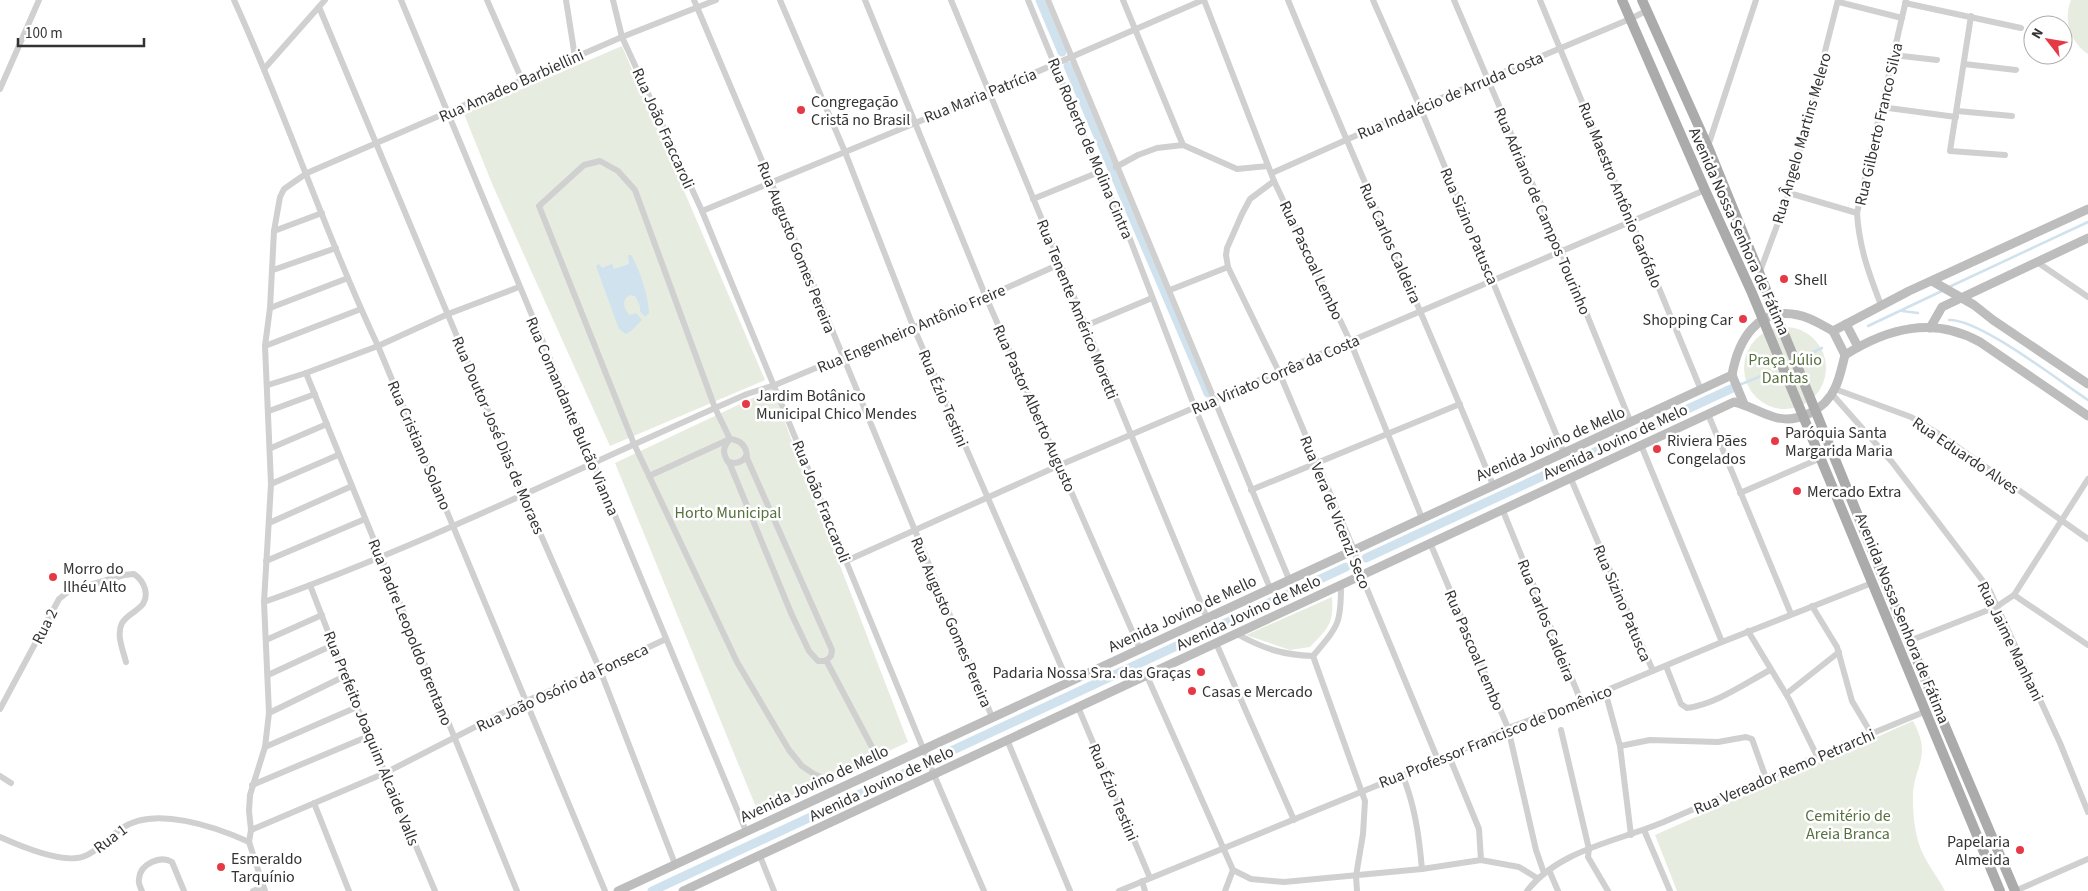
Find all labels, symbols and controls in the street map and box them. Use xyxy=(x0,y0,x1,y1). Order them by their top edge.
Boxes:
scale bar xyxy=(18,15,144,47)
north arrow xyxy=(2023,15,2073,65)
text: 100 m xyxy=(25,23,63,44)
text: N xyxy=(2027,25,2049,43)
street label: Rua Gilberto Franco Silva xyxy=(1850,41,1908,208)
street label: Rua Amadeo Barbiellini xyxy=(436,44,587,128)
street label: Rua Indalécio de Arruda Costa xyxy=(1354,47,1547,145)
street label: Rua Ângelo Martins Melero xyxy=(1767,50,1837,226)
street label: Rua Roberto de Molina Cintra xyxy=(1042,54,1138,242)
street label: Rua Maria Patrícia xyxy=(921,63,1040,129)
street label: Rua João Fraccaroli xyxy=(627,64,700,192)
place label: Congregação Cristã no Brasil xyxy=(811,91,910,131)
street label: Rua Maestro Antônio Garófalo xyxy=(1573,99,1668,292)
marker: Congregação Cristã no Brasil xyxy=(795,104,807,116)
street label: Rua Adriano de Campos Tourinho xyxy=(1488,104,1596,318)
street label: Avenida Nossa Senhora de Fátima xyxy=(1683,124,1795,339)
street label: Rua Augusto Gomes Pereira xyxy=(752,158,841,336)
street label: Rua Sizino Patusca xyxy=(1435,164,1504,288)
street label: Rua Carlos Caldeira xyxy=(1354,180,1427,307)
street label: Rua Pascoal Lembo xyxy=(1274,197,1348,324)
street label: Rua Tenente Américo Moretti xyxy=(1031,216,1123,403)
place label: Shell xyxy=(1794,269,1827,291)
marker: Shell xyxy=(1778,273,1790,285)
street label: Rua Engenheiro Antônio Freire xyxy=(814,279,1009,379)
place label: Shopping Car xyxy=(1643,309,1733,331)
marker: Shopping Car xyxy=(1737,313,1749,325)
street label: Rua Comandante Bulcão Vianna xyxy=(520,314,624,519)
street label: Rua Pastor Alberto Augusto xyxy=(987,321,1081,496)
street label: Rua Viriato Corrêa da Costa xyxy=(1188,329,1363,420)
street label: Rua Doutor José Dias de Moraes xyxy=(446,333,550,538)
street label: Rua Ézio Testini xyxy=(913,346,974,451)
park label: Praça Júlio Dantas xyxy=(1748,349,1822,389)
street label: Rua Cristiano Solano xyxy=(382,377,456,514)
place label: Jardim Botânico Municipal Chico Mendes xyxy=(756,385,917,425)
marker: Jardim Botânico Municipal Chico Mendes xyxy=(740,398,752,410)
street label: Avenida Jovino de Melo xyxy=(1539,399,1691,485)
street label: Avenida Jovino de Mello xyxy=(1472,401,1629,487)
street label: Rua Eduardo Alves xyxy=(1908,412,2023,500)
place label: Paróquia Santa Margarida Maria xyxy=(1785,422,1893,462)
place label: Riviera Pães Congelados xyxy=(1667,430,1747,470)
street label: Rua Vera de Vicenzi Seco xyxy=(1294,433,1376,592)
marker: Paróquia Santa Margarida Maria xyxy=(1769,435,1781,447)
street label: Rua João Fraccaroli xyxy=(786,437,856,566)
marker: Riviera Pães Congelados xyxy=(1651,443,1663,455)
place label: Mercado Extra xyxy=(1807,481,1901,503)
marker: Mercado Extra xyxy=(1791,485,1803,497)
park label: Horto Municipal xyxy=(675,502,781,524)
street label: Avenida Nossa Senhora de Fátima xyxy=(1850,510,1954,727)
street label: Rua Augusto Gomes Pereira xyxy=(905,534,997,711)
street label: Rua Padre Leopoldo Brentano xyxy=(362,536,458,729)
street label: Rua Sizino Patusca xyxy=(1588,541,1657,665)
street label: Rua Carlos Caldeira xyxy=(1512,556,1581,685)
place label: Morro do Ilhéu Alto xyxy=(63,558,126,598)
street label: Avenida Jovino de Mello xyxy=(1105,570,1260,658)
street label: Avenida Jovino de Melo xyxy=(1172,570,1324,656)
marker: Morro do Ilhéu Alto xyxy=(47,571,59,583)
street label: Rua Jaime Manhani xyxy=(1971,578,2049,705)
street label: Rua Pascoal Lembo xyxy=(1439,587,1509,714)
street label: Rua 2 xyxy=(27,605,63,648)
street label: Rua Prefeito Joaquim Alcaide Valls xyxy=(318,628,424,849)
street label: Rua João Osório da Fonseca xyxy=(473,638,652,738)
place label: Padaria Nossa Sra. das Graças xyxy=(992,662,1191,684)
marker: Padaria Nossa Sra. das Graças xyxy=(1195,666,1207,678)
street label: Rua Professor Francisco de Domênico xyxy=(1375,680,1615,794)
place label: Casas e Mercado xyxy=(1202,681,1313,703)
marker: Casas e Mercado xyxy=(1186,685,1198,697)
street label: Rua Vereador Remo Petrarchi xyxy=(1690,724,1878,820)
street label: Avenida Jovino de Mello xyxy=(737,740,892,828)
street label: Rua Ézio Testini xyxy=(1083,740,1144,845)
street label: Avenida Jovino de Melo xyxy=(805,741,957,827)
park label: Cemitério de Areia Branca xyxy=(1805,805,1891,845)
street label: Rua 1 xyxy=(89,819,132,859)
place label: Papelaria Almeida xyxy=(1947,831,2010,871)
marker: Papelaria Almeida xyxy=(2014,844,2026,856)
place label: Esmeraldo Tarquínio xyxy=(231,848,302,888)
marker: Esmeraldo Tarquínio xyxy=(215,861,227,873)

